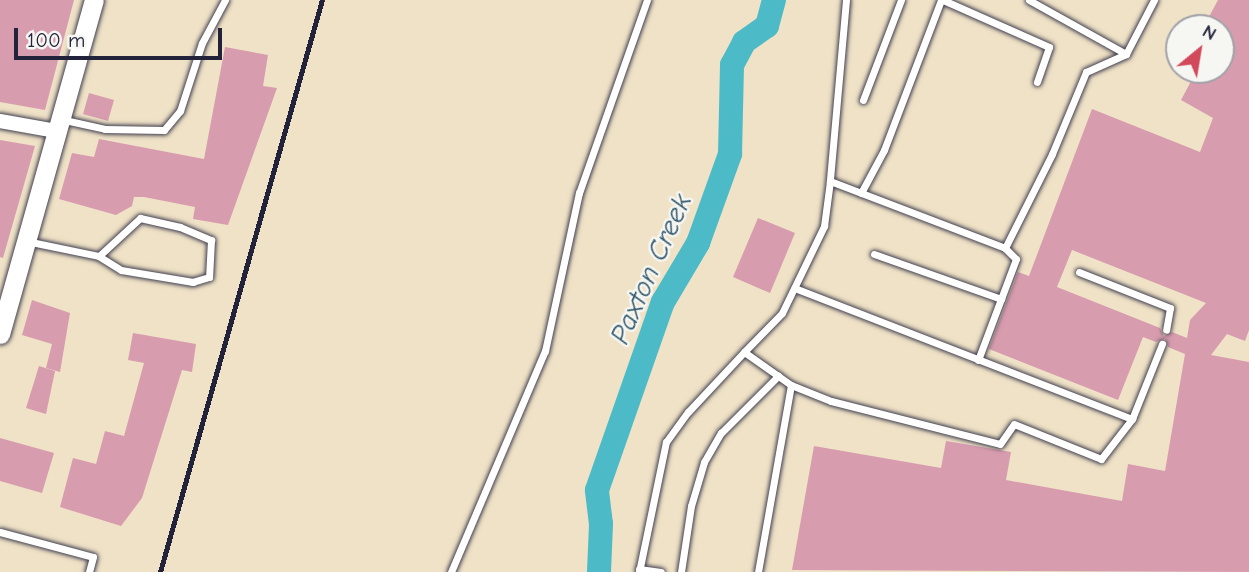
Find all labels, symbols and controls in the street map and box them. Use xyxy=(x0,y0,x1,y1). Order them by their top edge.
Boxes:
scale bar xyxy=(18,14,226,58)
north arrow xyxy=(1165,14,1235,84)
text: N xyxy=(1199,20,1220,45)
text: 100 m xyxy=(27,28,85,52)
water label: Paxton Creek xyxy=(603,189,699,349)

